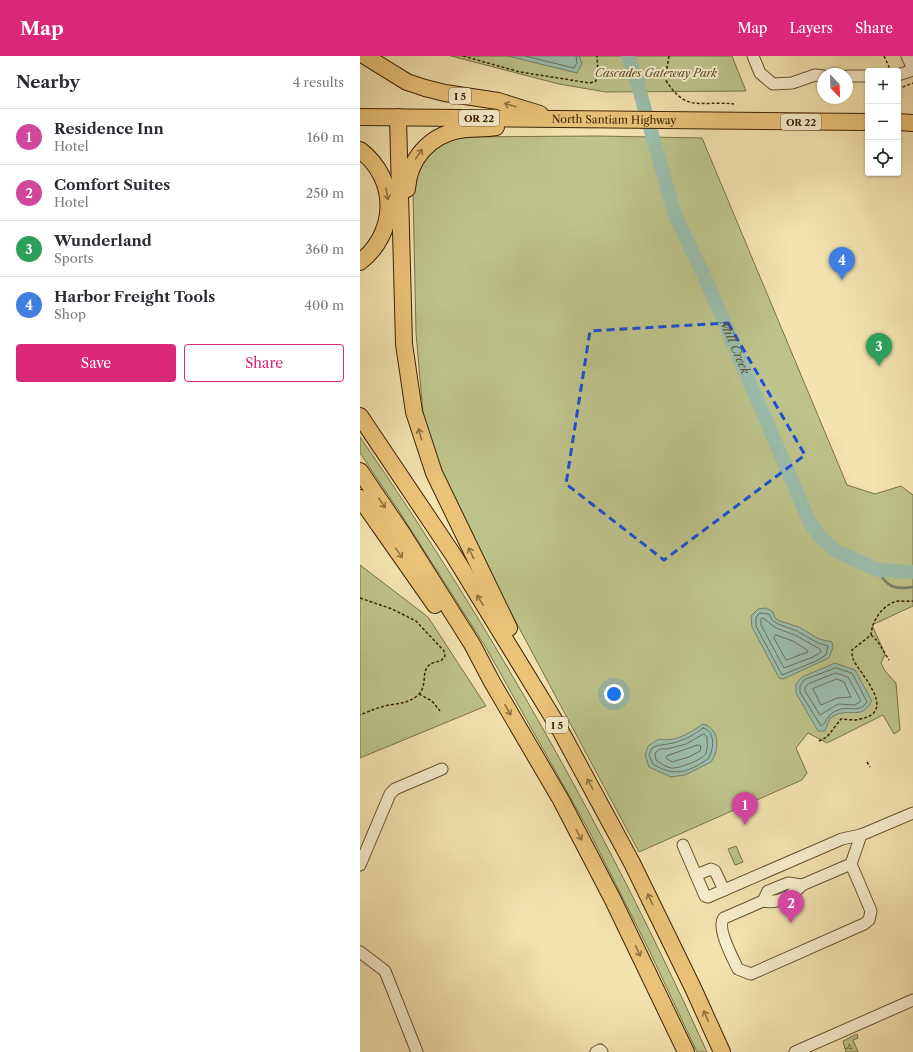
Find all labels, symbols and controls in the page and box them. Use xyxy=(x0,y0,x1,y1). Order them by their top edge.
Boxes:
text: Map xyxy=(20,17,64,40)
text: Map xyxy=(737,19,767,37)
text: Layers xyxy=(789,19,833,37)
text: Share xyxy=(855,19,893,37)
park label: Cascades Gateway Park xyxy=(595,66,717,80)
north arrow xyxy=(817,68,853,104)
map controls xyxy=(865,68,901,176)
button: + xyxy=(865,68,901,104)
text: Nearby xyxy=(16,72,80,92)
text: 4 results xyxy=(293,74,344,90)
road number: I 5 xyxy=(449,88,471,104)
one-way arrow xyxy=(503,101,516,108)
button: − xyxy=(865,104,901,140)
road number: OR 22 xyxy=(459,110,499,126)
street label: North Santiam Highway xyxy=(551,112,677,127)
road number: OR 22 xyxy=(781,114,821,130)
text: Residence Inn xyxy=(54,119,164,138)
text: 1 xyxy=(26,129,32,145)
text: 160 m xyxy=(307,129,344,145)
text: Hotel xyxy=(54,138,89,154)
button: locate xyxy=(865,140,901,176)
one-way arrow xyxy=(415,149,423,160)
text: Comfort Suites xyxy=(54,175,170,194)
text: 2 xyxy=(25,185,33,201)
text: 250 m xyxy=(306,185,344,201)
one-way arrow xyxy=(383,187,391,200)
text: Hotel xyxy=(54,194,89,210)
text: Wunderland xyxy=(54,231,152,250)
text: 3 xyxy=(25,241,33,257)
text: 360 m xyxy=(305,241,344,257)
pin: 4 xyxy=(829,247,855,280)
text: Sports xyxy=(54,250,93,266)
text: Harbor Freight Tools xyxy=(54,287,215,306)
text: 4 xyxy=(25,297,33,313)
text: 400 m xyxy=(304,297,344,313)
text: Shop xyxy=(54,306,86,322)
water label: Mill Creek xyxy=(716,316,754,377)
pin: 3 xyxy=(866,333,892,366)
button: Save xyxy=(16,344,176,382)
button: Share xyxy=(184,344,344,382)
one-way arrow xyxy=(416,428,423,441)
one-way arrow xyxy=(378,497,386,508)
one-way arrow xyxy=(395,547,403,558)
one-way arrow xyxy=(467,547,474,559)
one-way arrow xyxy=(476,594,484,606)
your location xyxy=(604,684,624,704)
one-way arrow xyxy=(504,704,512,716)
road number: I 5 xyxy=(546,717,568,733)
one-way arrow xyxy=(585,778,593,790)
pin: 1 xyxy=(732,792,758,825)
one-way arrow xyxy=(576,828,584,840)
pin: 2 xyxy=(778,890,804,923)
one-way arrow xyxy=(646,893,653,905)
one-way arrow xyxy=(635,944,642,956)
one-way arrow xyxy=(702,1011,709,1023)

